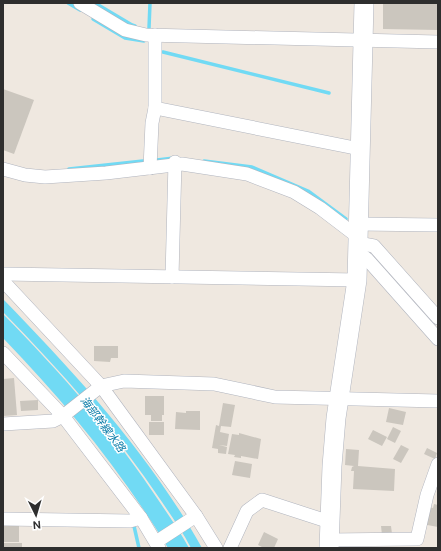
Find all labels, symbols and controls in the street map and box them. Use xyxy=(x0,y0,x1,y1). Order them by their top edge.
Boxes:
water label: 海部幹線水路 xyxy=(78,393,129,455)
north arrow xyxy=(16,495,56,535)
text: N xyxy=(32,518,41,532)

